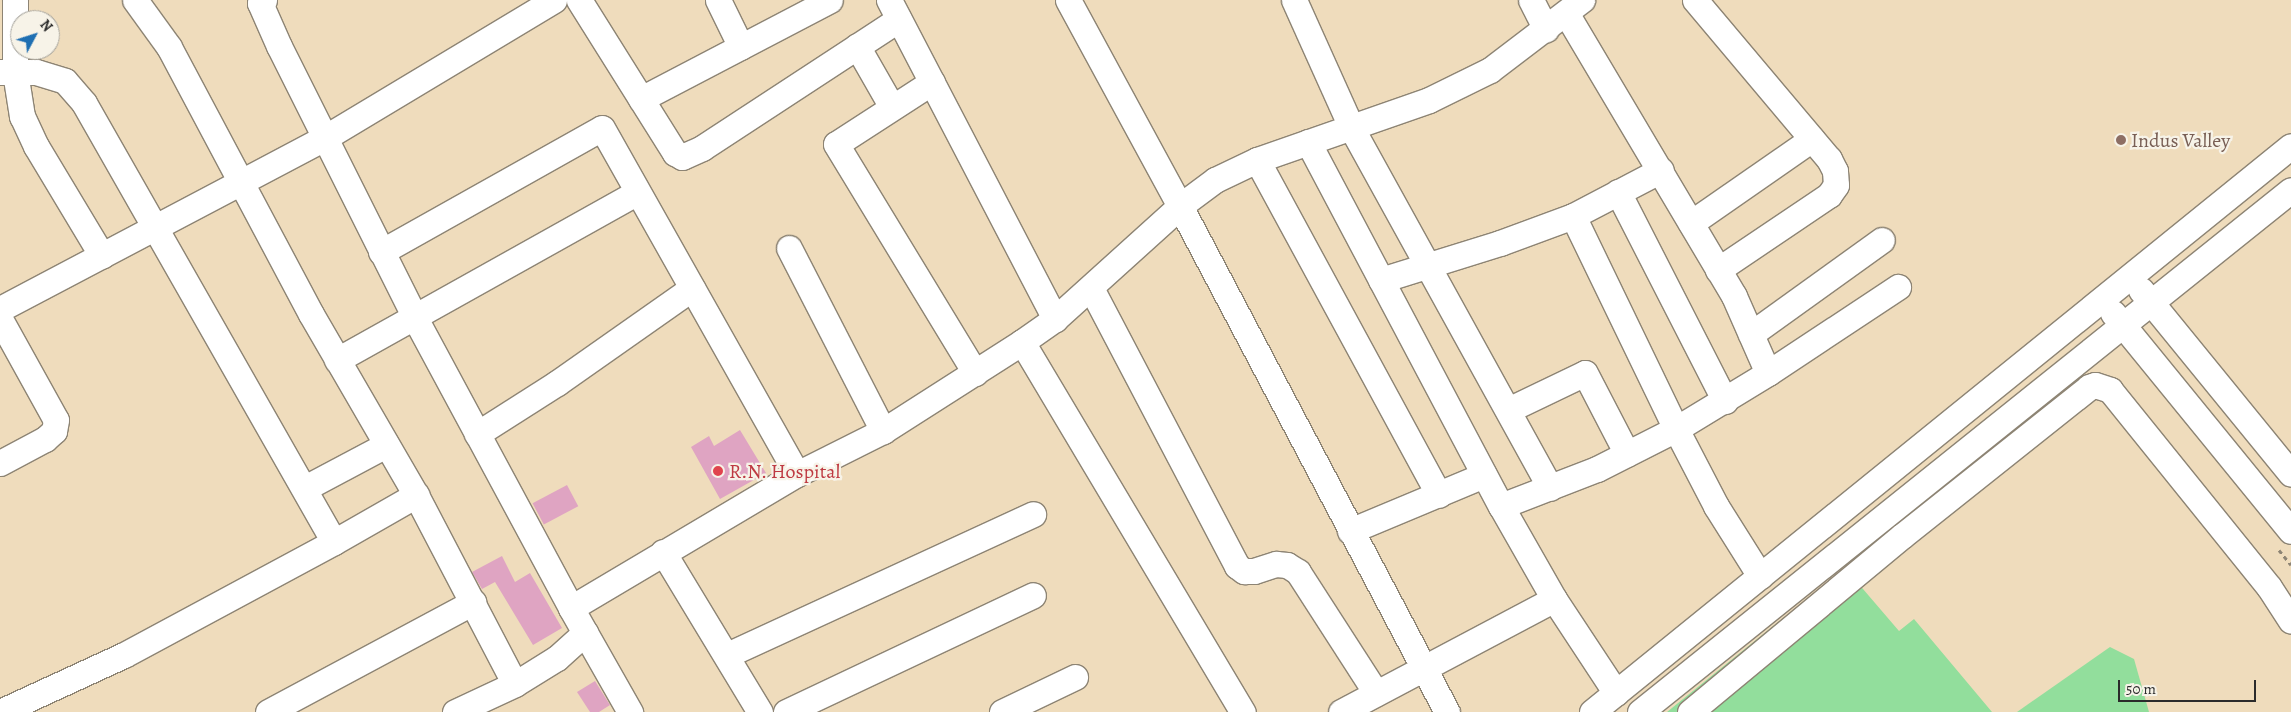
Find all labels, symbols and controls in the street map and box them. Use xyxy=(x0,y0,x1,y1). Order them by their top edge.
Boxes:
north arrow xyxy=(10,10,60,60)
text: N xyxy=(36,16,57,36)
place label: Indus Valley xyxy=(2131,128,2230,152)
marker: Indus Valley xyxy=(2115,134,2127,146)
place label: R.N. Hospital xyxy=(729,459,841,483)
marker: R.N. Hospital xyxy=(711,464,725,478)
scale bar xyxy=(2121,670,2258,702)
text: 50 m xyxy=(2126,679,2156,699)

